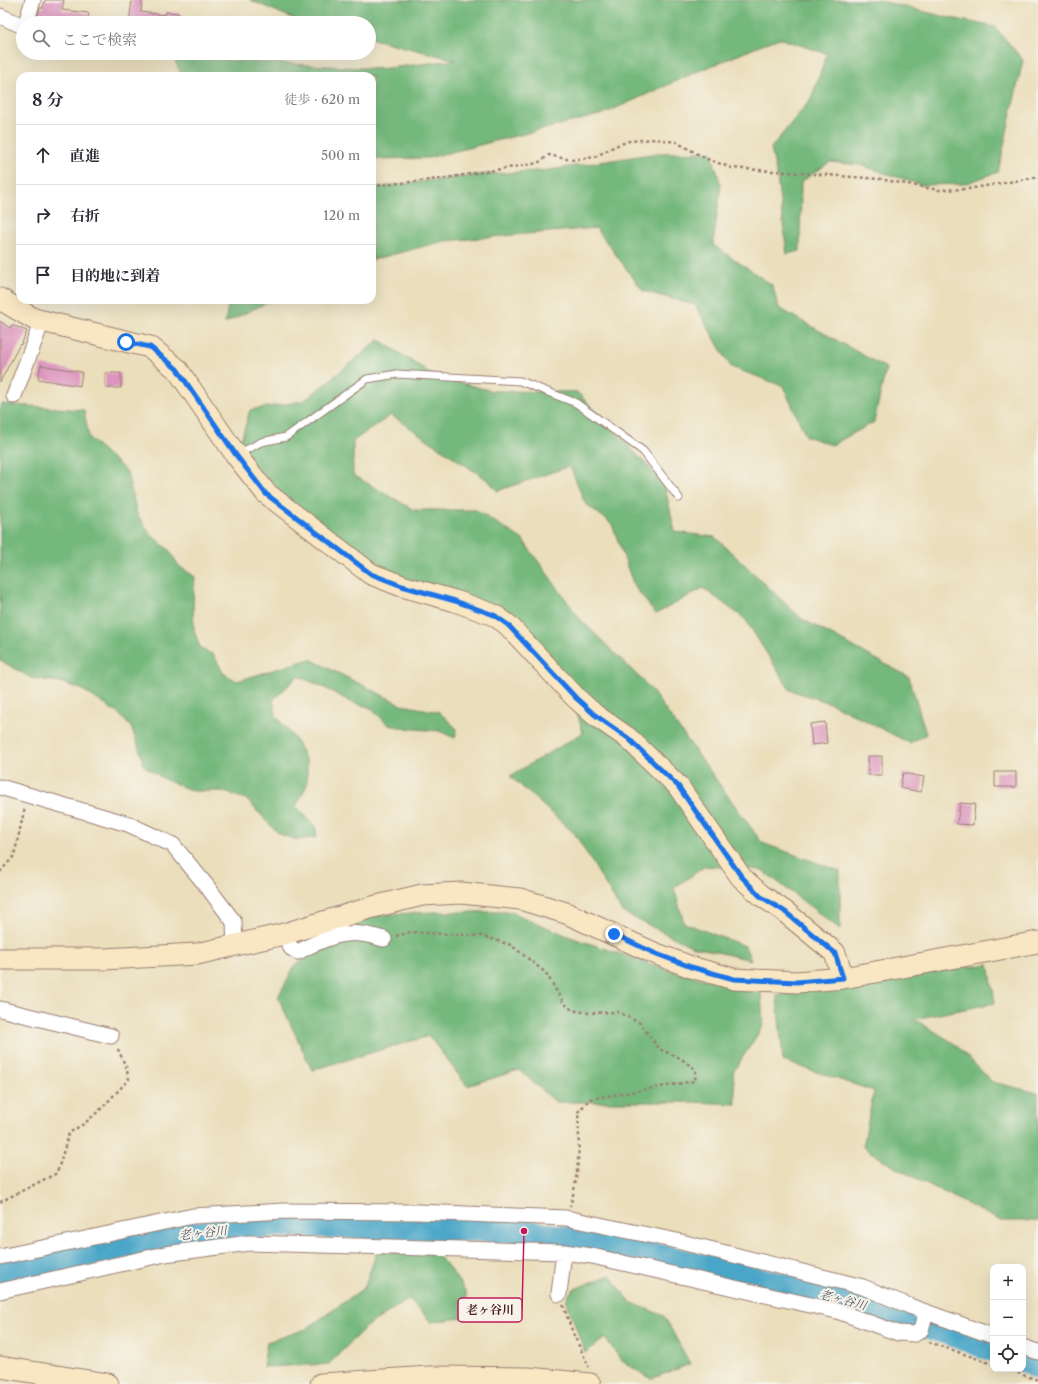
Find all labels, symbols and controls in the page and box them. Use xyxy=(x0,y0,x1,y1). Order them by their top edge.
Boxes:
search box xyxy=(16,16,376,60)
icon: search xyxy=(30,27,52,49)
text: ここで検索 xyxy=(62,30,137,49)
text: 8 分 xyxy=(32,90,64,110)
text: 徒歩 · 620 m xyxy=(285,91,360,107)
icon: ahead xyxy=(32,144,54,166)
text: 直進 xyxy=(70,146,100,165)
text: 500 m xyxy=(321,147,360,163)
icon: right xyxy=(32,204,54,226)
text: 右折 xyxy=(70,206,100,225)
text: 120 m xyxy=(323,207,360,223)
icon: arrive xyxy=(32,264,54,286)
text: 目的地に到着 xyxy=(70,266,160,285)
route start xyxy=(117,333,135,351)
route end xyxy=(605,925,623,943)
water label: 老ヶ谷川 xyxy=(178,1222,230,1242)
map controls xyxy=(990,1264,1026,1372)
button: + xyxy=(990,1264,1026,1300)
water label: 老ヶ谷川 xyxy=(818,1286,870,1313)
callout: 老ヶ谷川 xyxy=(458,1298,522,1322)
button: − xyxy=(990,1300,1026,1336)
text: 老ヶ谷川 xyxy=(466,1302,514,1317)
button: locate xyxy=(990,1336,1026,1372)

